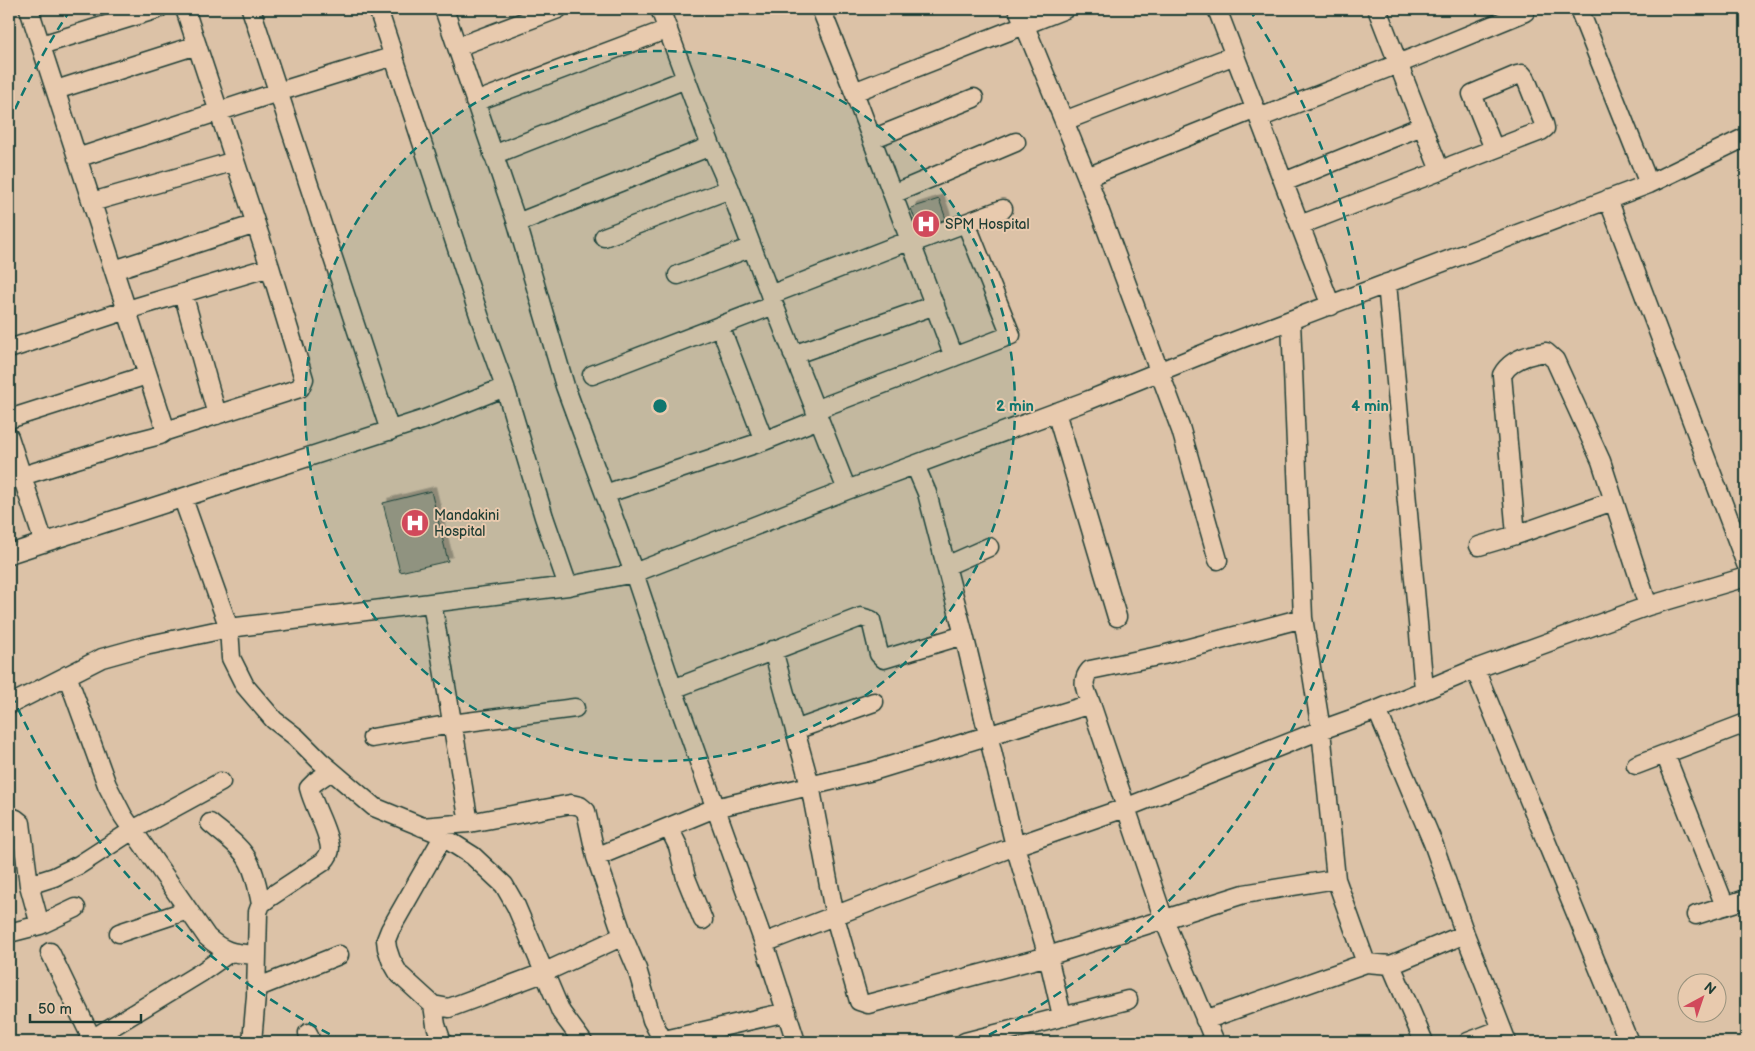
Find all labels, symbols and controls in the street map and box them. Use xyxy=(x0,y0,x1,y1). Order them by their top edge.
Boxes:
hospital icon: SPM Hospital xyxy=(911,209,941,239)
place label: SPM Hospital xyxy=(945,216,1030,233)
centre of rings xyxy=(651,397,669,415)
text: 2 min xyxy=(996,397,1034,416)
text: 4 min xyxy=(1351,397,1389,416)
place label: Mandakini Hospital xyxy=(434,507,499,540)
hospital icon: Mandakini Hospital xyxy=(400,508,430,538)
north arrow xyxy=(1678,974,1728,1024)
text: N xyxy=(1701,979,1720,998)
scale bar xyxy=(30,991,141,1023)
text: 50 m xyxy=(38,1000,72,1019)

